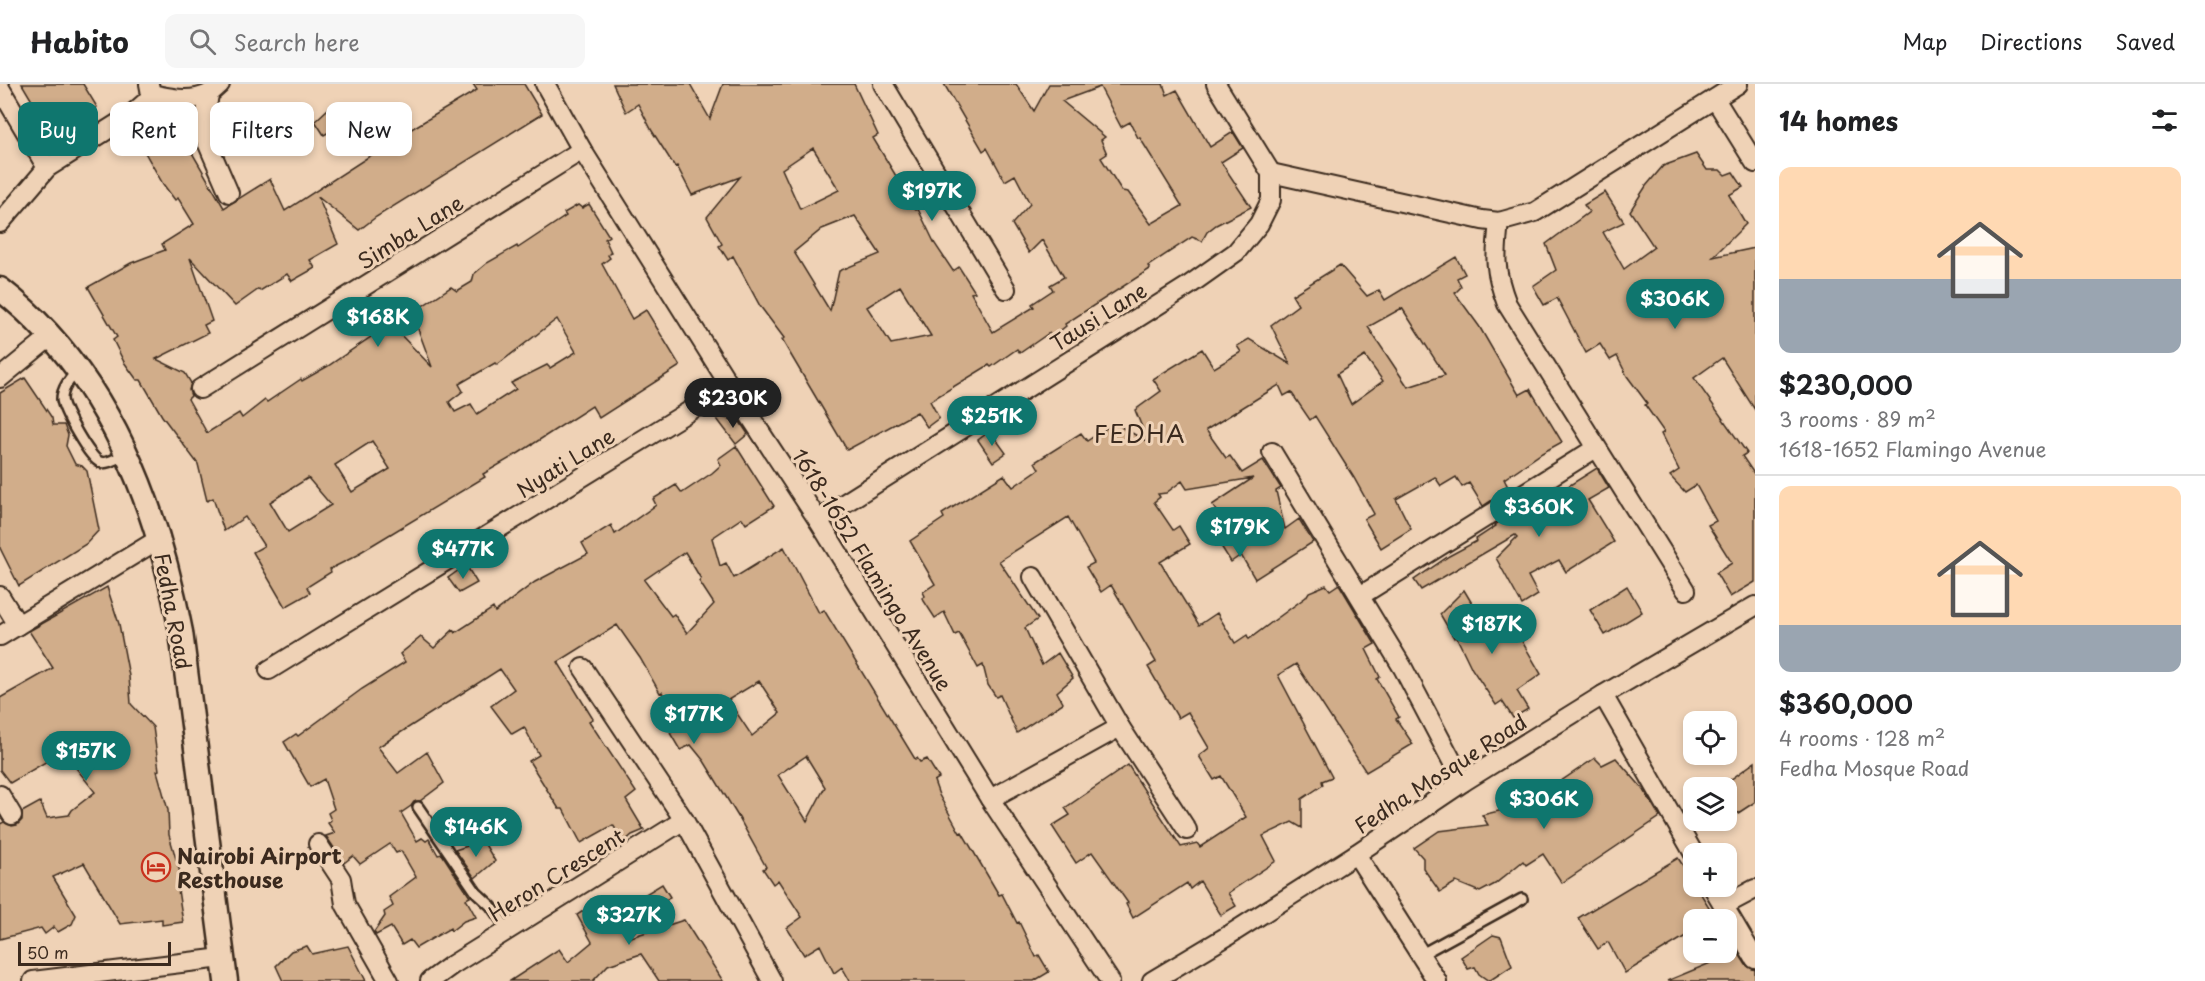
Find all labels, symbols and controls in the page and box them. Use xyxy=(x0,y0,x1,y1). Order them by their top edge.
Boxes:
search box xyxy=(165,14,585,68)
text: Habito xyxy=(30,20,129,63)
icon: search xyxy=(186,25,219,58)
text: Search here xyxy=(234,25,360,58)
text: Map xyxy=(1902,25,1947,57)
text: Directions xyxy=(1980,25,2082,57)
text: Saved xyxy=(2115,25,2175,57)
text: 14 homes xyxy=(1779,101,1898,140)
chip: Buy xyxy=(18,102,98,156)
chip: Rent xyxy=(110,102,198,156)
chip: Filters xyxy=(210,102,314,156)
chip: New xyxy=(326,102,412,156)
icon: filters xyxy=(2148,104,2181,137)
pin: $197K xyxy=(890,171,974,222)
text: $197K xyxy=(902,175,962,205)
street label: Simba Lane xyxy=(351,186,469,276)
icon: home xyxy=(1926,206,2034,314)
street label: Tausi Lane xyxy=(1044,274,1152,358)
pin: $306K xyxy=(1633,279,1717,330)
text: $306K xyxy=(1640,283,1710,313)
pin: $168K xyxy=(336,297,420,348)
text: $168K xyxy=(346,301,410,331)
text: $230,000 xyxy=(1779,365,1913,404)
pin: $230K xyxy=(691,378,775,429)
text: $230K xyxy=(698,382,768,412)
pin: $251K xyxy=(950,396,1034,447)
text: $251K xyxy=(961,400,1023,430)
text: 3 rooms · 89 m² xyxy=(1779,404,1936,434)
district label: FEDHA xyxy=(1094,415,1186,451)
street label: Nyati Lane xyxy=(510,419,620,505)
text: 1618-1652 Flamingo Avenue xyxy=(1779,434,2046,464)
street label: 1618-1652 Flamingo Avenue xyxy=(785,441,961,697)
pin: $360K xyxy=(1497,487,1581,538)
text: $360K xyxy=(1504,491,1574,521)
pin: $179K xyxy=(1198,507,1282,558)
text: $179K xyxy=(1210,511,1270,541)
icon: home xyxy=(1926,525,2034,633)
pin: $477K xyxy=(421,529,505,580)
text: $477K xyxy=(432,533,494,563)
street label: Fedha Road xyxy=(147,550,201,672)
pin: $187K xyxy=(1450,604,1534,655)
text: $187K xyxy=(1462,608,1522,638)
text: $360,000 xyxy=(1779,684,1913,723)
pin: $177K xyxy=(652,694,736,745)
text: $177K xyxy=(664,698,724,728)
street label: Fedha Mosque Road xyxy=(1347,705,1533,841)
map controls xyxy=(1683,711,1737,963)
button: locate xyxy=(1683,711,1737,765)
text: 4 rooms · 128 m² xyxy=(1779,723,1945,753)
pin: $157K xyxy=(44,731,128,782)
text: $157K xyxy=(56,735,116,765)
text: Fedha Mosque Road xyxy=(1779,753,1969,783)
button: layers xyxy=(1683,777,1737,831)
pin: $306K xyxy=(1502,779,1586,830)
text: $306K xyxy=(1509,783,1579,813)
pin: $146K xyxy=(434,807,518,858)
text: $146K xyxy=(444,811,508,841)
street label: Heron Crescent xyxy=(482,819,630,929)
place label: Nairobi Airport Resthouse xyxy=(177,839,342,895)
button: + xyxy=(1683,843,1737,897)
hotel icon: Nairobi Airport Resthouse xyxy=(140,851,172,883)
pin: $327K xyxy=(587,895,671,946)
text: $327K xyxy=(596,899,662,929)
button: − xyxy=(1683,909,1737,963)
scale bar xyxy=(18,939,171,966)
text: 50 m xyxy=(27,940,68,964)

